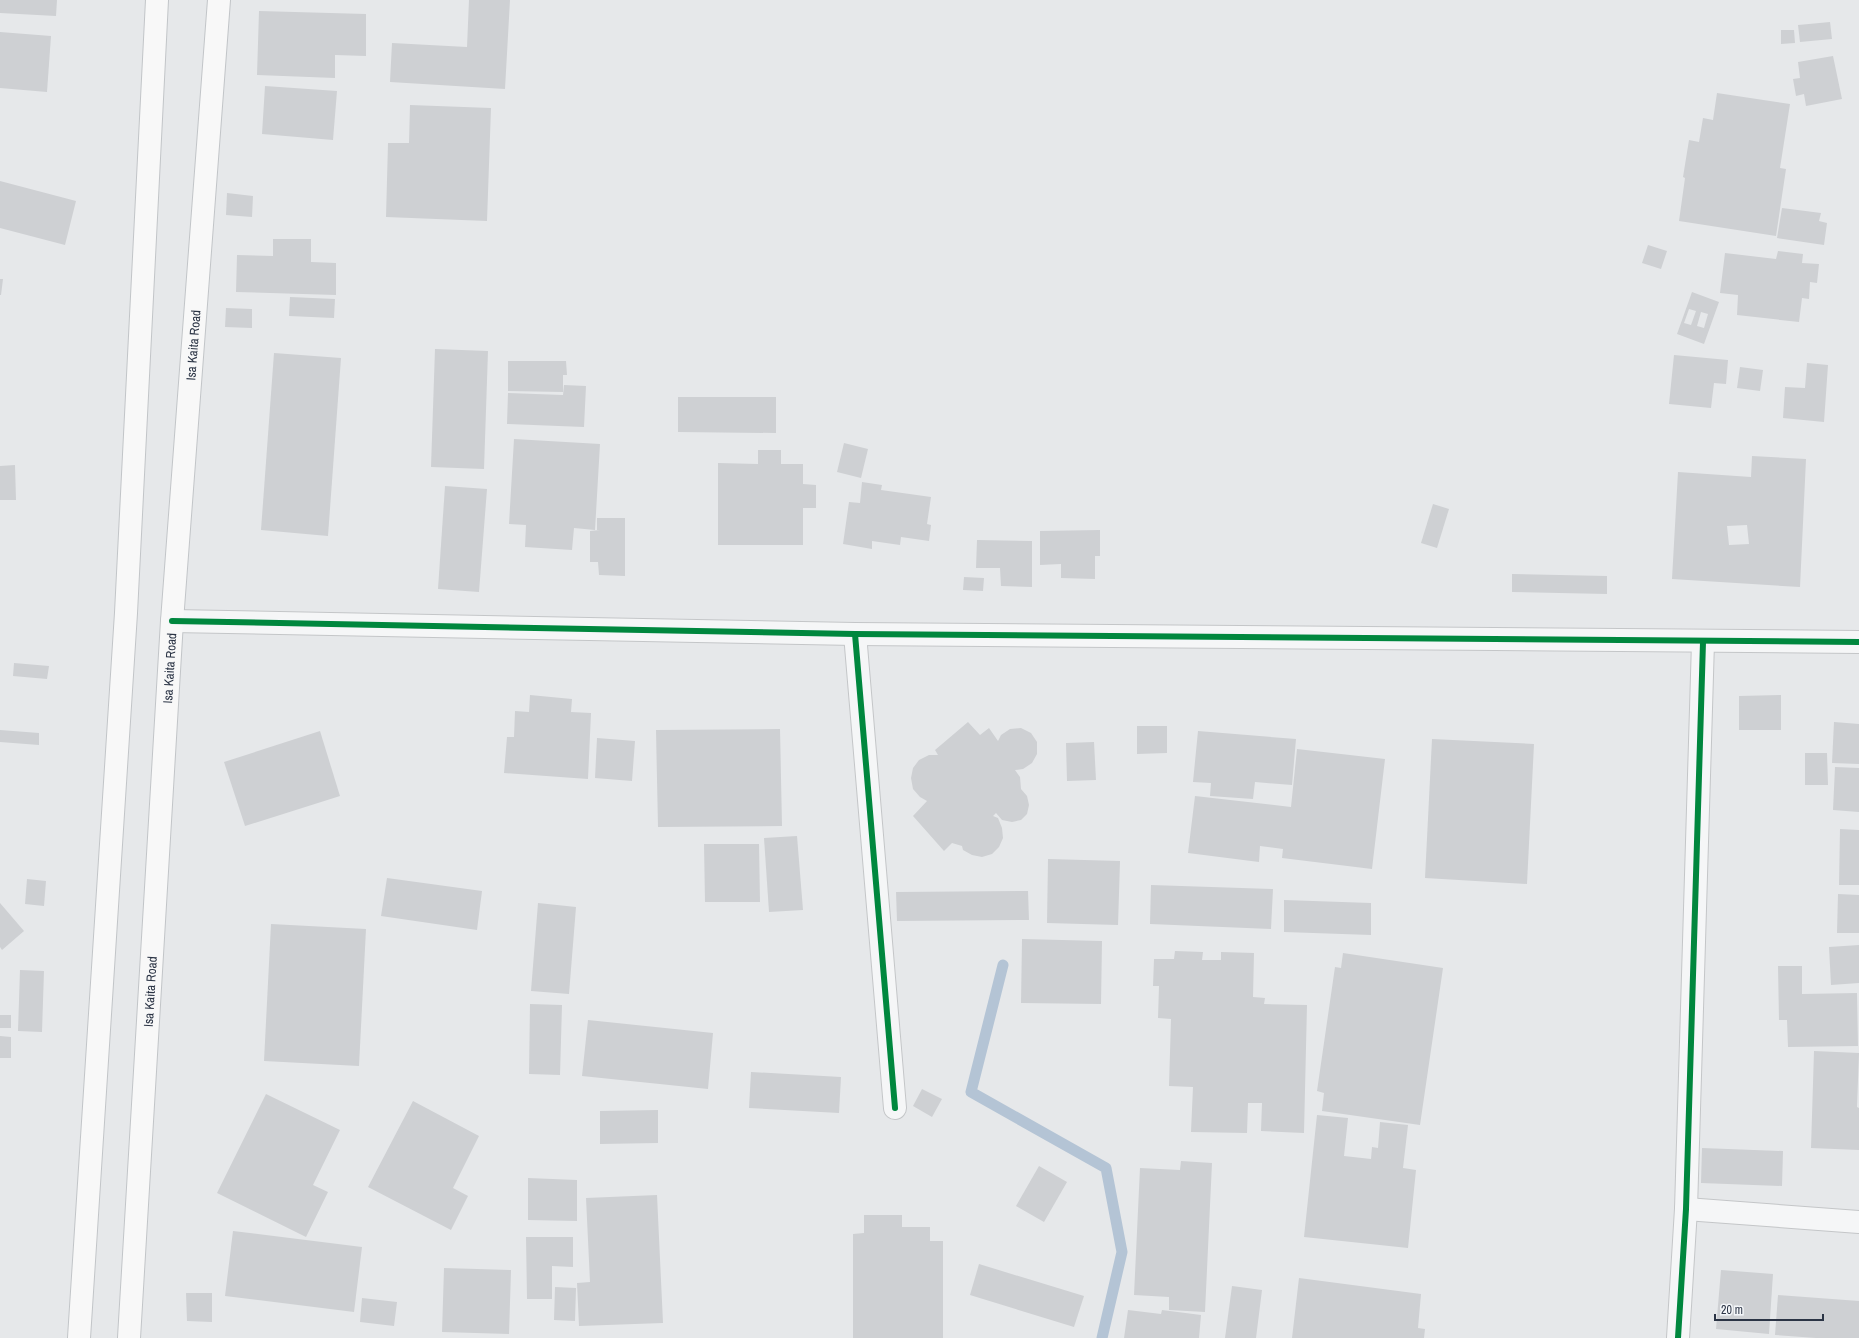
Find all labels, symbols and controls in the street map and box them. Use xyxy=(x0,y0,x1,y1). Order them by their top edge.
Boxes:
street label: Isa Kaita Road xyxy=(182,309,205,381)
street label: Isa Kaita Road xyxy=(159,632,180,704)
street label: Isa Kaita Road xyxy=(140,956,161,1027)
scale bar xyxy=(1715,1296,1823,1322)
text: 20 m xyxy=(1721,1302,1743,1318)

